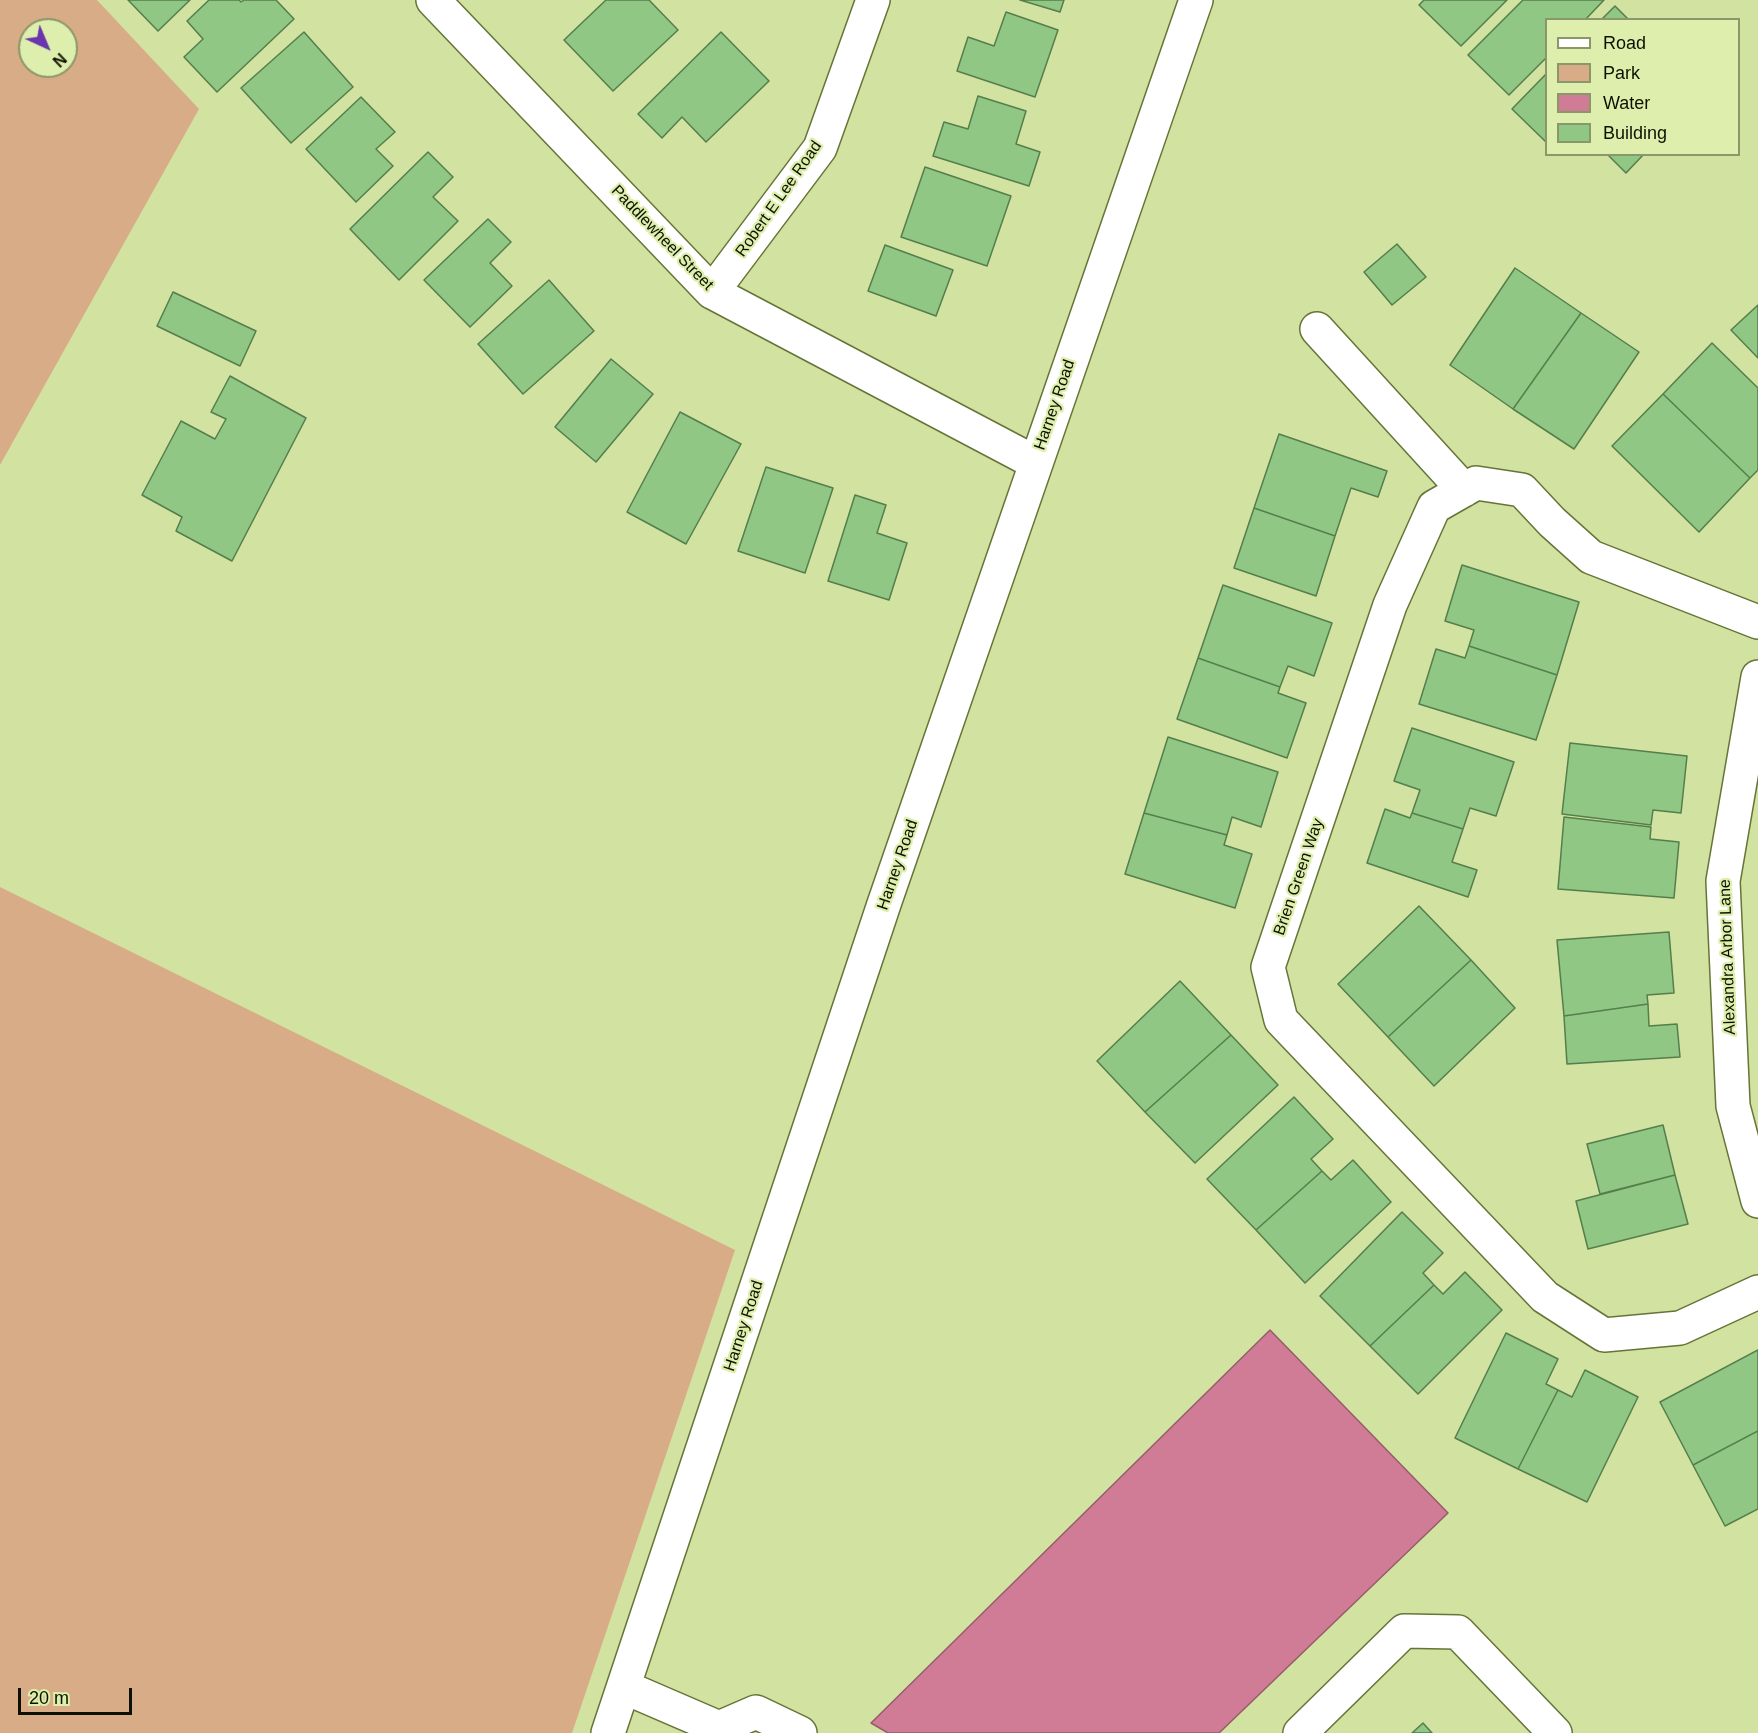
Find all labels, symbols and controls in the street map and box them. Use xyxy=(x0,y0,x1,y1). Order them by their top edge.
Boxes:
north arrow xyxy=(18,18,78,78)
legend xyxy=(1545,18,1740,156)
text: Road xyxy=(1603,33,1646,53)
text: N xyxy=(49,50,70,70)
text: Park xyxy=(1603,63,1640,83)
text: Water xyxy=(1603,93,1650,113)
text: Building xyxy=(1603,123,1667,143)
street label: Robert E Lee Road xyxy=(732,137,826,261)
street label: Paddlewheel Street xyxy=(607,181,717,295)
street label: Harney Road xyxy=(1031,357,1079,453)
street label: Brien Green Way xyxy=(1270,816,1328,938)
street label: Harney Road xyxy=(874,817,922,913)
street label: Alexandra Arbor Lane xyxy=(1716,879,1740,1035)
street label: Harney Road xyxy=(720,1278,768,1374)
scale bar xyxy=(21,1676,135,1714)
text: 20 m xyxy=(29,1688,69,1708)

